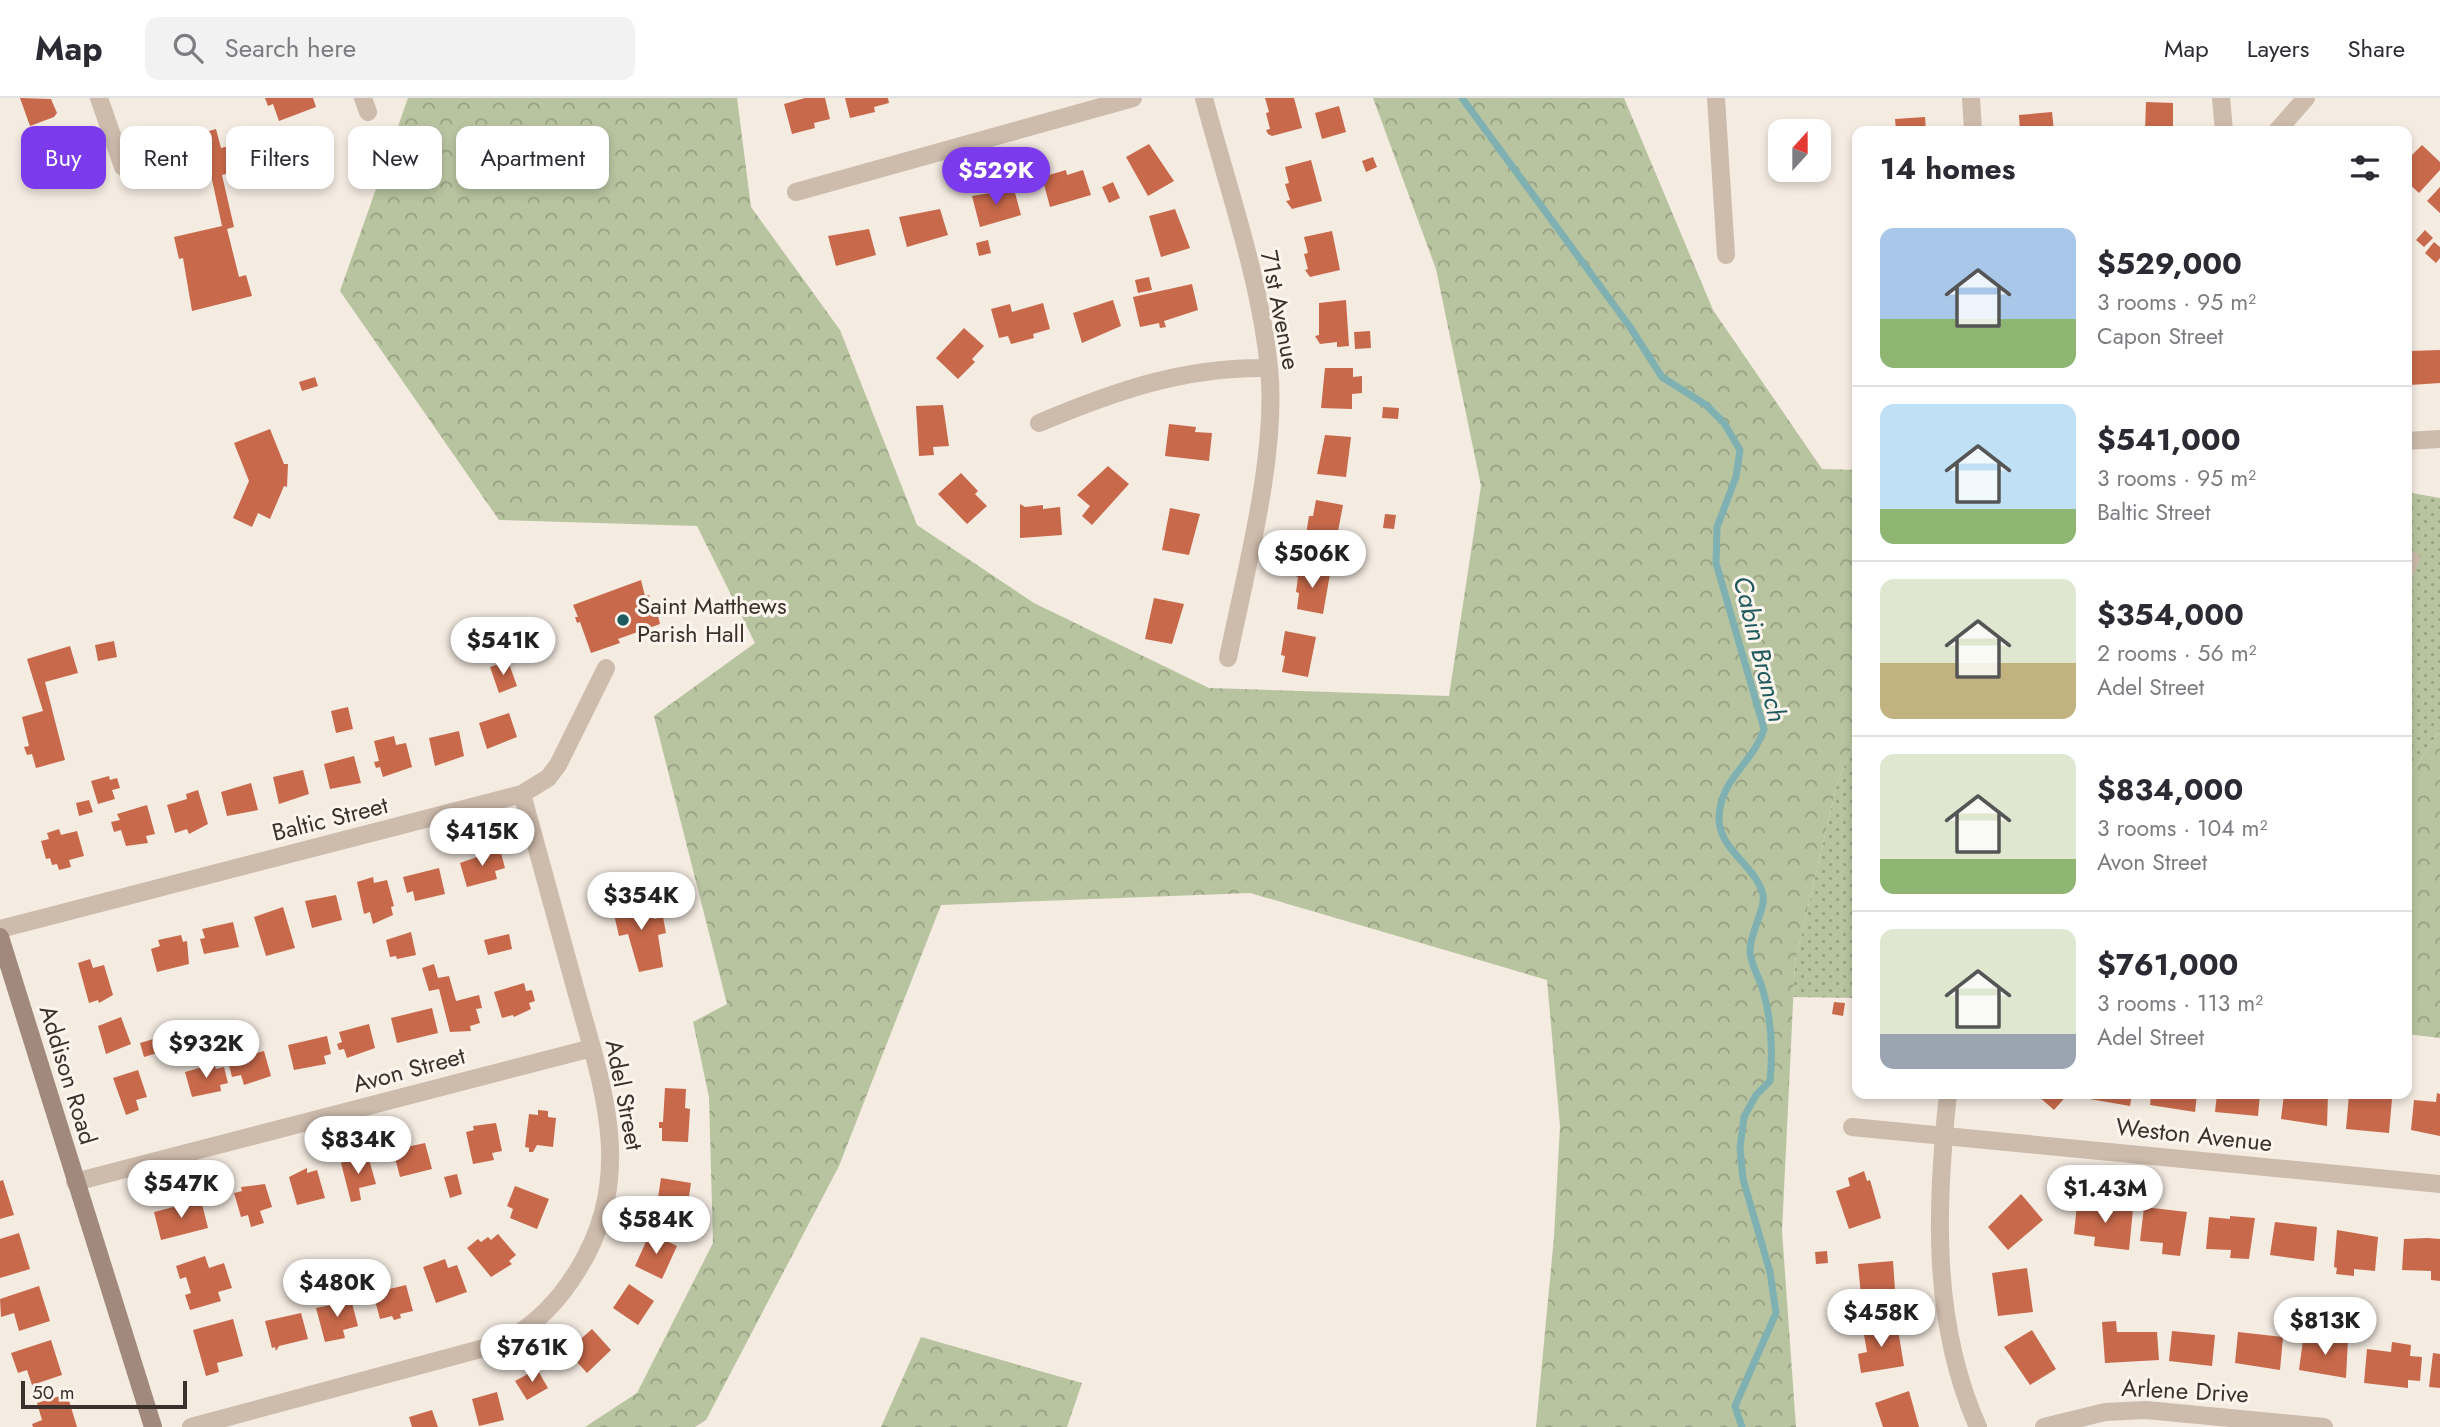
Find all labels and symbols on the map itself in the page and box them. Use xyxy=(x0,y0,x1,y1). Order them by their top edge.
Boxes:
north arrow xyxy=(1768,119,1830,182)
pin: $529K xyxy=(947,148,1045,207)
street label: 71st Avenue xyxy=(1252,247,1309,373)
pin: $506K xyxy=(1263,531,1361,590)
water label: Cabin Branch xyxy=(1724,572,1796,726)
place label: Saint Matthews Parish Hall xyxy=(637,588,787,651)
marker: Saint Matthews Parish Hall xyxy=(615,612,631,628)
pin: $541K xyxy=(454,618,552,677)
street label: Baltic Street xyxy=(268,787,392,850)
pin: $415K xyxy=(433,808,531,868)
pin: $354K xyxy=(592,872,690,932)
street label: Addison Road xyxy=(31,1001,106,1149)
pin: $932K xyxy=(157,1020,255,1080)
street label: Adel Street xyxy=(597,1037,652,1153)
street label: Avon Street xyxy=(349,1038,469,1101)
street label: Weston Avenue xyxy=(2114,1109,2274,1160)
pin: $834K xyxy=(309,1116,407,1176)
pin: $547K xyxy=(132,1160,230,1220)
pin: $1.43M xyxy=(2048,1166,2162,1225)
pin: $584K xyxy=(607,1196,705,1256)
pin: $480K xyxy=(288,1260,386,1319)
pin: $458K xyxy=(1832,1290,1930,1349)
pin: $813K xyxy=(2276,1298,2374,1357)
pin: $761K xyxy=(483,1324,581,1384)
street label: Arlene Drive xyxy=(2120,1370,2250,1411)
scale bar xyxy=(21,1378,187,1410)

